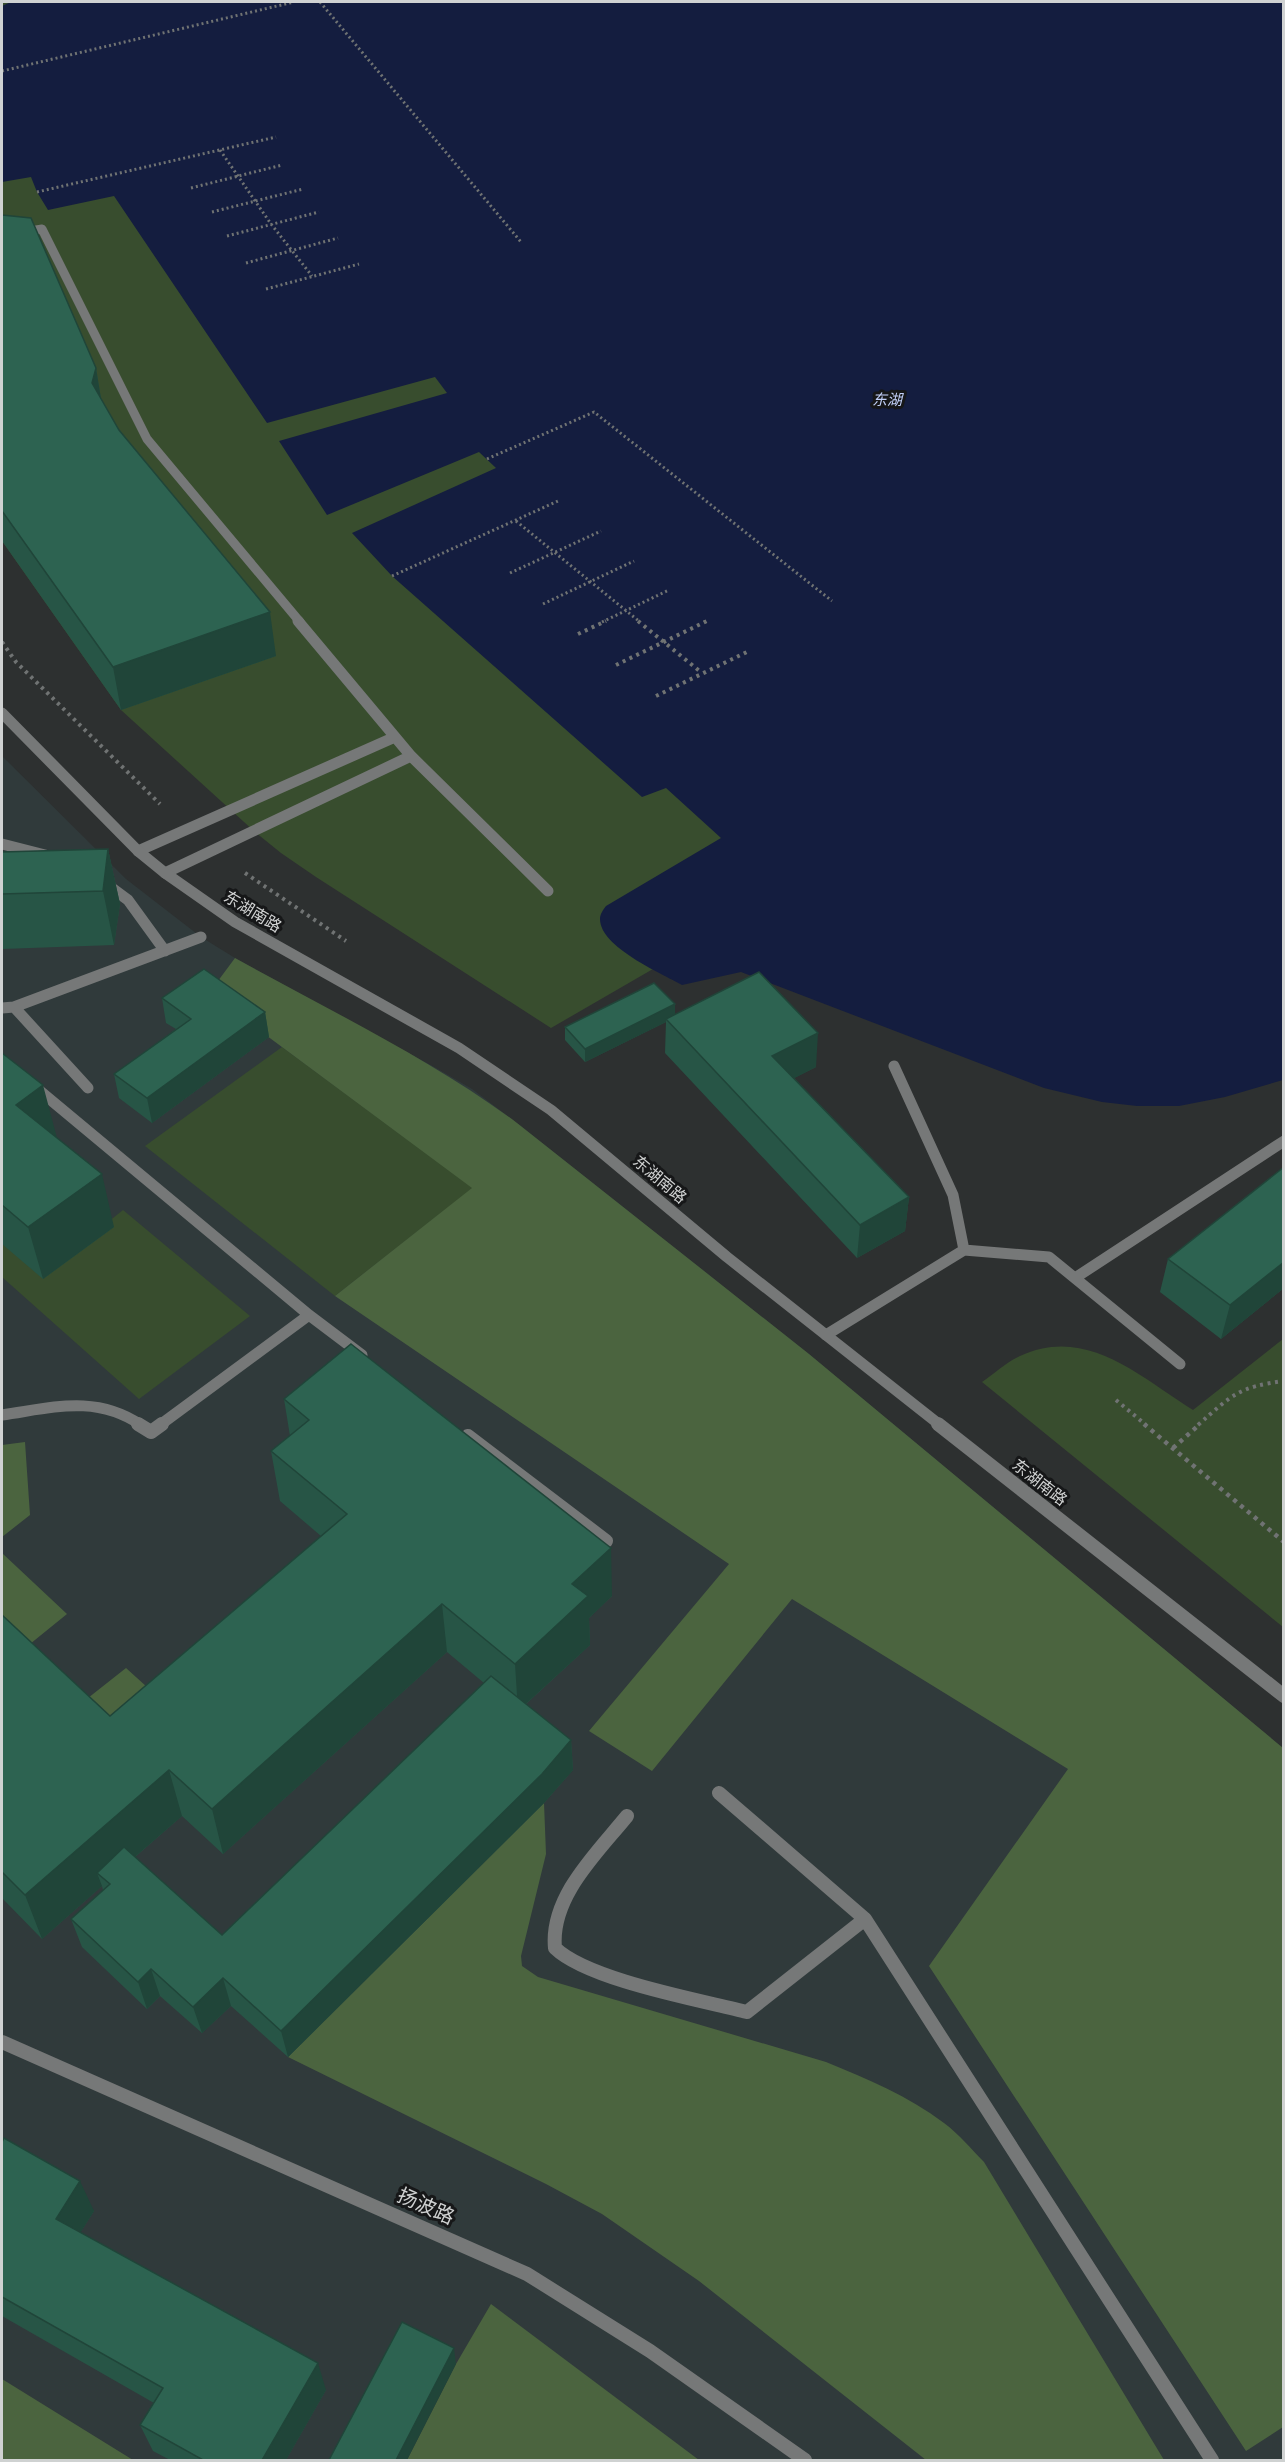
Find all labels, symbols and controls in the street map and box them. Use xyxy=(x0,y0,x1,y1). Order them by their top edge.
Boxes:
water label: 东湖 xyxy=(872,390,904,409)
street label: 东湖南路 xyxy=(220,886,286,937)
street label: 东湖南路 xyxy=(628,1151,691,1208)
street label: 东湖南路 xyxy=(1008,1454,1071,1510)
street label: 扬波路 xyxy=(393,2182,459,2230)

